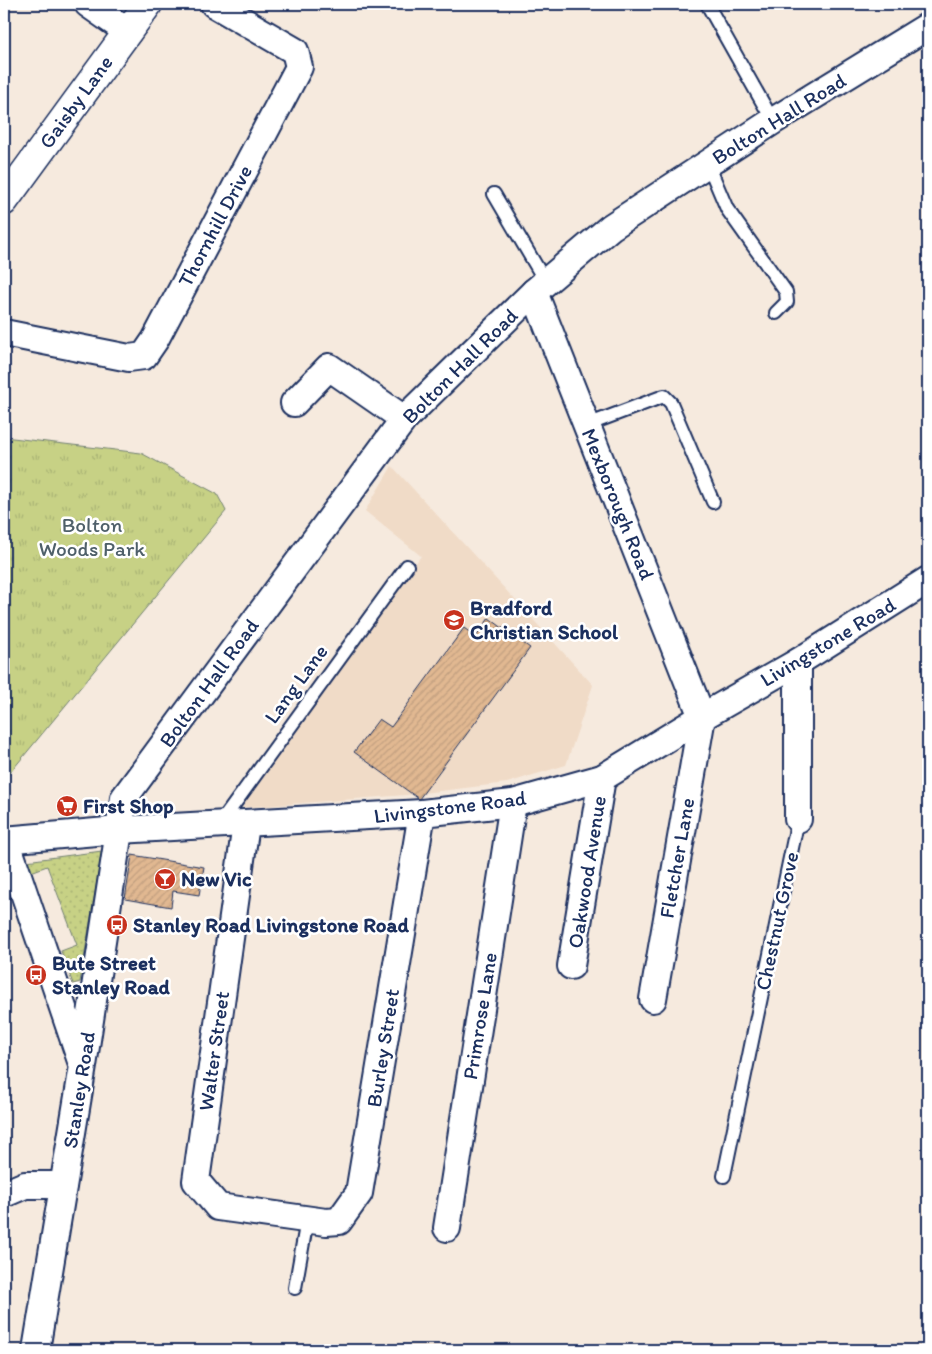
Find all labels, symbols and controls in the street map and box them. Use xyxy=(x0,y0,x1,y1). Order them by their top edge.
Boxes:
street label: Gaisby Lane xyxy=(33,50,118,153)
street label: Bolton Hall Road xyxy=(707,67,851,170)
street label: Thornhill Drive xyxy=(172,161,257,291)
street label: Bolton Hall Road xyxy=(397,302,523,429)
street label: Mexborough Road xyxy=(577,424,660,584)
park label: Bolton Woods Park xyxy=(39,512,145,561)
street label: Livingstone Road xyxy=(756,591,900,692)
place label: Bradford Christian School xyxy=(470,595,619,644)
school or university icon: Bradford Christian School xyxy=(442,608,466,632)
street label: Bolton Hall Road xyxy=(154,613,264,752)
street label: Lang Lane xyxy=(259,639,333,728)
street label: Livingstone Road xyxy=(372,785,528,828)
place label: First Shop xyxy=(83,793,174,819)
supermarket icon: First Shop xyxy=(55,794,79,818)
street label: Oakwood Avenue xyxy=(562,794,611,950)
street label: Fletcher Lane xyxy=(654,796,699,920)
street label: Chestnut Grove xyxy=(750,849,803,993)
place label: New Vic xyxy=(181,866,252,891)
bar icon: New Vic xyxy=(153,867,177,891)
place label: Stanley Road Livingstone Road xyxy=(133,912,409,938)
bus stop icon: Stanley Road Livingstone Road xyxy=(105,913,129,937)
place label: Bute Street Stanley Road xyxy=(52,950,171,1000)
street label: Primrose Lane xyxy=(457,950,502,1081)
bus stop icon: Bute Street Stanley Road xyxy=(24,963,48,987)
street label: Burley Street xyxy=(361,987,404,1109)
street label: Walter Street xyxy=(193,989,234,1112)
street label: Stanley Road xyxy=(57,1030,100,1150)

